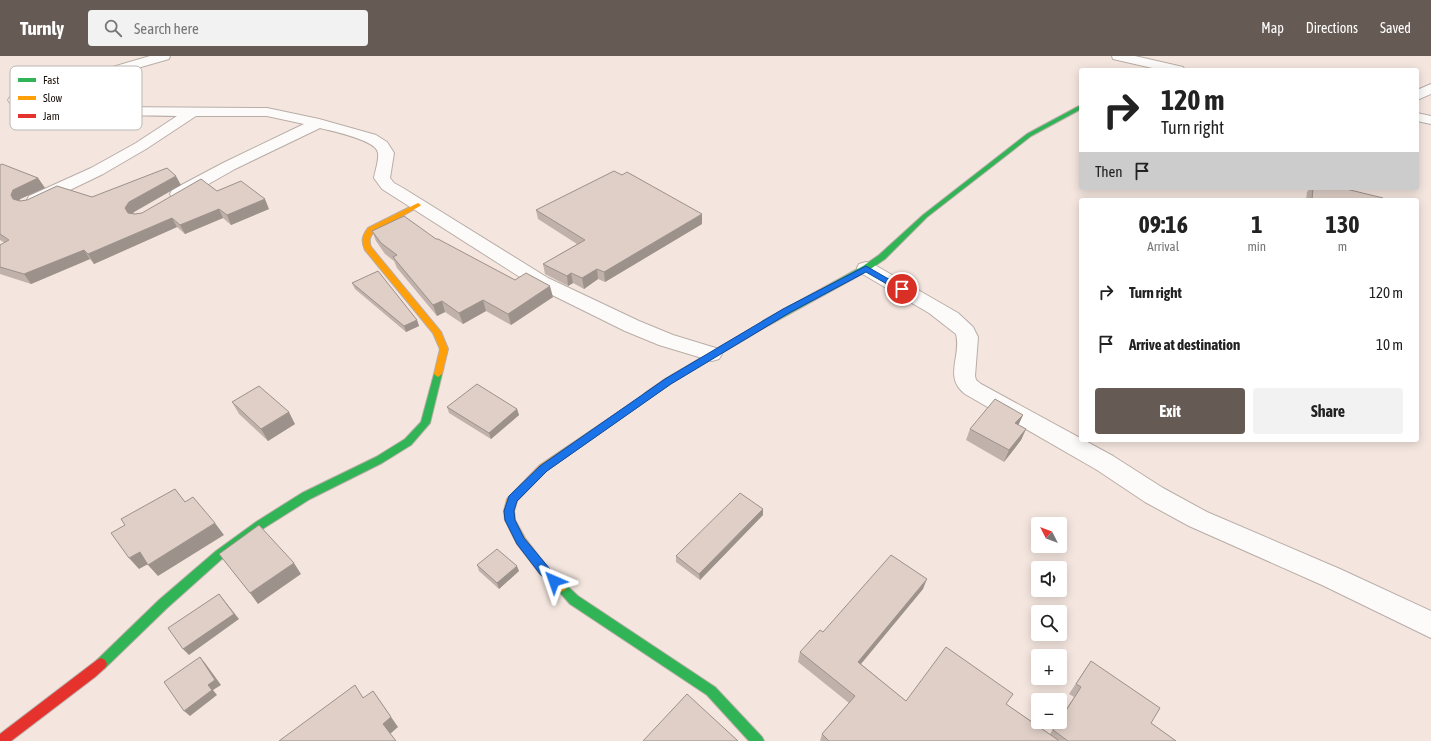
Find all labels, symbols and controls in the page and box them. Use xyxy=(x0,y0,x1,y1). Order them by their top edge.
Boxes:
search box xyxy=(88,10,368,46)
text: Turnly xyxy=(20,17,64,39)
icon: search xyxy=(102,17,124,39)
text: Search here xyxy=(134,20,199,37)
text: Map xyxy=(1261,20,1284,36)
text: Directions xyxy=(1306,20,1358,36)
text: Saved xyxy=(1380,20,1411,36)
legend xyxy=(10,66,142,130)
text: Fast xyxy=(43,74,59,86)
icon: right xyxy=(1095,84,1147,136)
text: 120 m xyxy=(1161,84,1224,116)
text: Slow xyxy=(43,92,62,104)
text: Jam xyxy=(43,110,60,122)
text: Turn right xyxy=(1161,117,1224,138)
icon: arrive xyxy=(1131,160,1153,182)
text: Then xyxy=(1095,163,1123,180)
text: 09:16 xyxy=(1139,211,1188,238)
text: 1 xyxy=(1251,211,1262,238)
text: 130 xyxy=(1326,211,1359,238)
text: Arrival xyxy=(1147,239,1179,254)
text: min xyxy=(1247,239,1266,254)
text: m xyxy=(1338,239,1347,254)
pin xyxy=(885,272,919,306)
icon: arrive xyxy=(891,278,913,300)
icon: right xyxy=(1095,281,1117,303)
text: Turn right xyxy=(1129,284,1182,301)
text: 120 m xyxy=(1369,284,1403,301)
icon: arrive xyxy=(1095,333,1117,355)
text: Arrive at destination xyxy=(1129,336,1240,353)
text: 10 m xyxy=(1376,336,1403,353)
button: Exit xyxy=(1095,388,1245,434)
button: Share xyxy=(1253,388,1403,434)
north arrow xyxy=(1031,517,1067,553)
map controls xyxy=(1031,517,1067,729)
position arrow xyxy=(533,560,575,602)
button: sound xyxy=(1031,561,1067,597)
button: search xyxy=(1031,605,1067,641)
button: + xyxy=(1031,649,1067,685)
button: − xyxy=(1031,693,1067,729)

